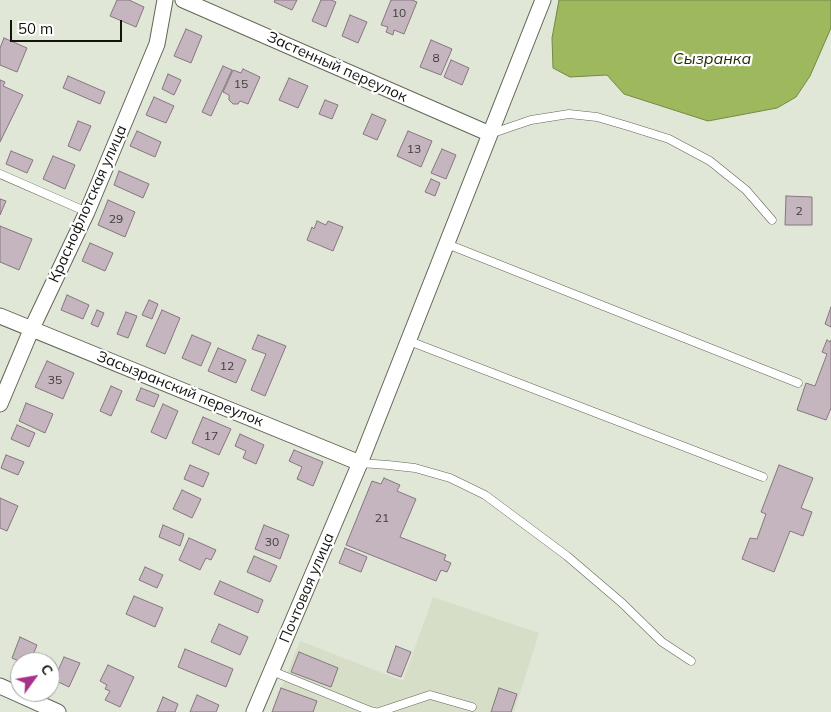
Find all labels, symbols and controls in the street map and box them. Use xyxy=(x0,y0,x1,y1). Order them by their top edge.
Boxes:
house number: 10 xyxy=(392,6,406,20)
scale bar xyxy=(12,10,125,42)
text: 50 m xyxy=(18,19,53,38)
street label: Застенный переулок xyxy=(264,28,410,106)
water label: Сызранка xyxy=(673,49,751,69)
house number: 8 xyxy=(432,51,440,65)
house number: 15 xyxy=(234,77,248,91)
street label: Краснофлотская улица xyxy=(45,122,131,286)
house number: 13 xyxy=(407,142,421,156)
house number: 2 xyxy=(795,204,803,218)
house number: 29 xyxy=(109,212,123,226)
street label: Засызранский переулок xyxy=(94,347,266,431)
house number: 12 xyxy=(220,359,234,373)
house number: 35 xyxy=(48,373,62,387)
house number: 17 xyxy=(204,429,218,443)
house number: 21 xyxy=(375,511,389,525)
street label: Почтовая улица xyxy=(276,530,338,646)
house number: 30 xyxy=(265,535,279,549)
north arrow xyxy=(10,652,60,702)
text: С xyxy=(37,661,57,678)

